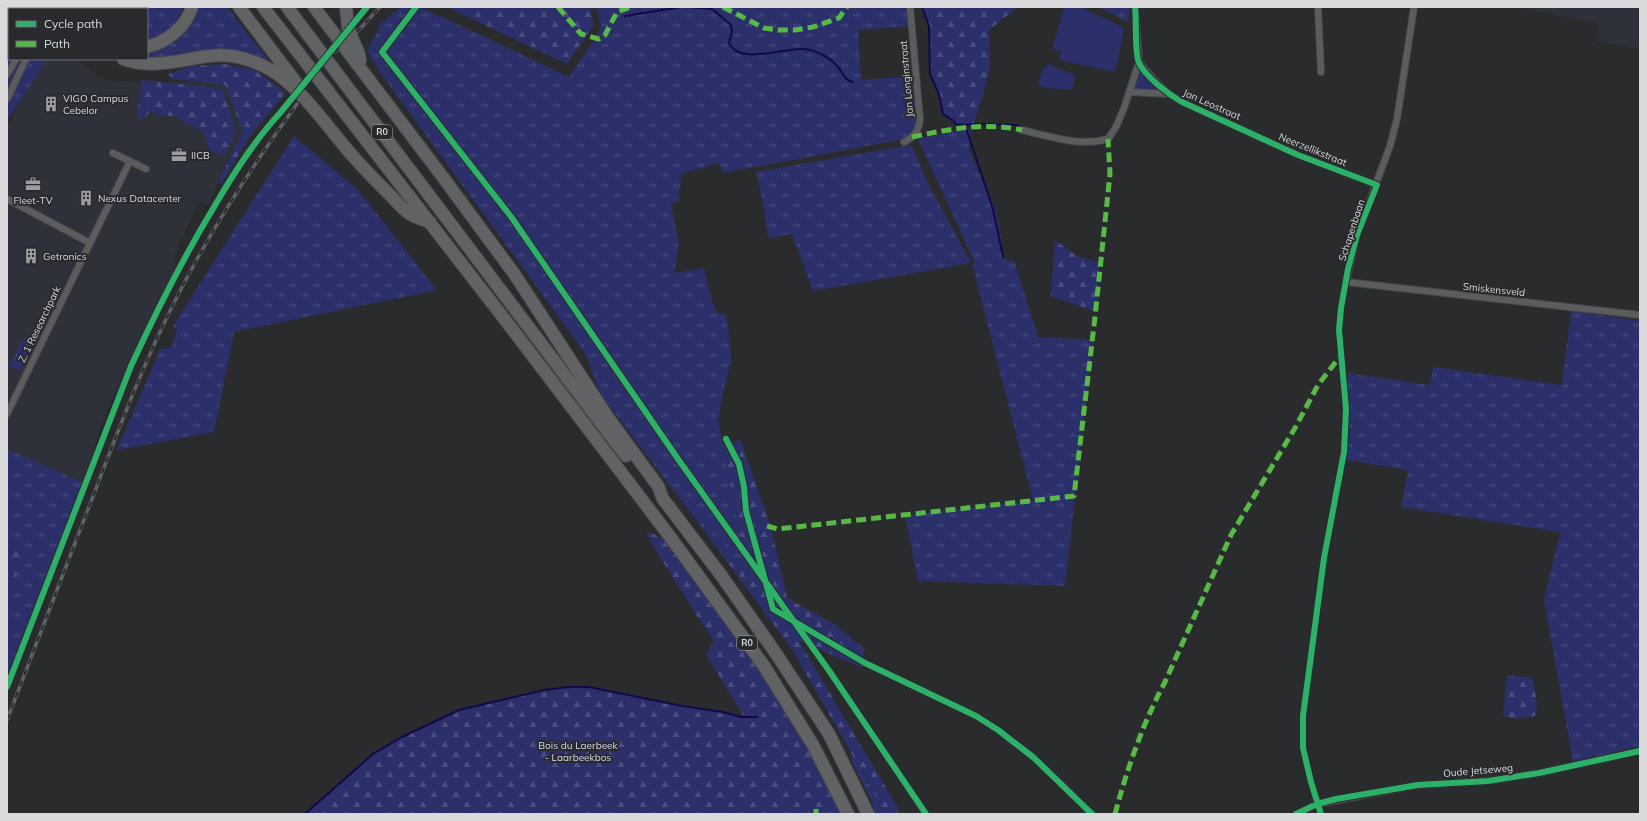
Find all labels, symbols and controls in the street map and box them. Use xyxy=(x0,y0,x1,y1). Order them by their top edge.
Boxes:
legend xyxy=(8,8,148,60)
text: Cycle path xyxy=(44,16,102,31)
text: Path xyxy=(44,36,70,51)
street label: Jan Longinstraat xyxy=(897,40,916,118)
street label: Jan Leostraat xyxy=(1181,86,1243,123)
place label: VIGO Campus Cebelor xyxy=(63,92,128,117)
building icon: VIGO Campus Cebelor xyxy=(42,95,60,113)
road number: R0 xyxy=(372,125,392,139)
street label: Neerzellikstraat xyxy=(1277,130,1349,169)
office icon: IICB xyxy=(170,146,188,164)
place label: IICB xyxy=(191,149,210,162)
office icon: Fleet-TV xyxy=(24,175,42,193)
building icon: Nexus Datacenter xyxy=(77,189,95,207)
place label: Nexus Datacenter xyxy=(98,192,182,205)
place label: Fleet-TV xyxy=(13,194,53,207)
street label: Schapenbaan xyxy=(1335,197,1368,263)
building icon: Getronics xyxy=(22,247,40,265)
place label: Getronics xyxy=(43,250,87,263)
street label: Smiskensveld xyxy=(1462,280,1526,299)
street label: Z. 1 Researchpark xyxy=(15,283,64,365)
road number: R0 xyxy=(737,636,757,650)
park label: Bois du Laerbeek - Laarbeekbos xyxy=(538,739,619,764)
street label: Oude Jetseweg xyxy=(1443,761,1514,780)

